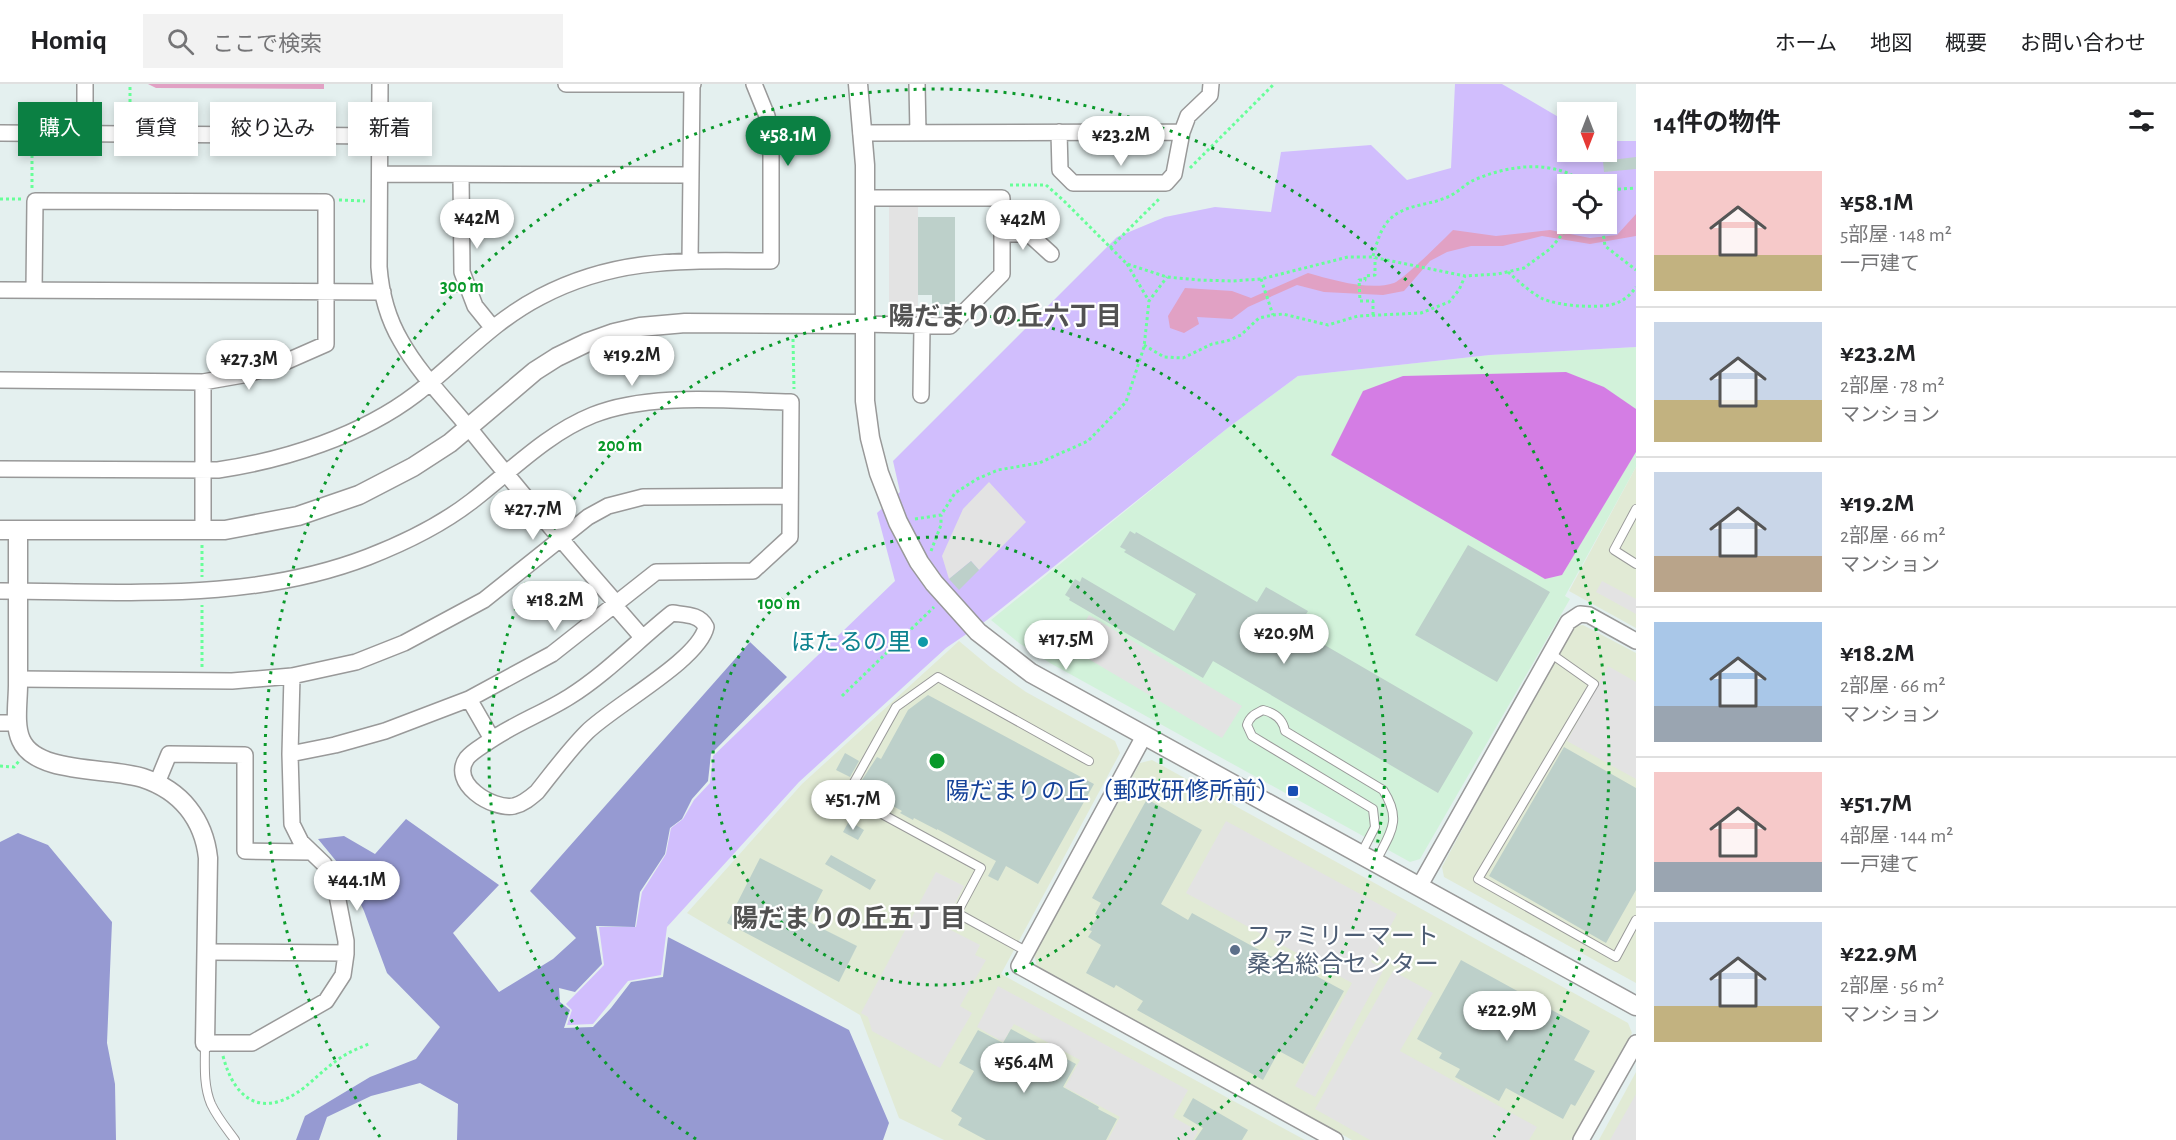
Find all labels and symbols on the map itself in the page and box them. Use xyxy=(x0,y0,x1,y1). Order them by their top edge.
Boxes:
north arrow xyxy=(1557,102,1617,162)
pin: ¥58.1M xyxy=(739,116,837,167)
pin: ¥23.2M xyxy=(1072,116,1170,167)
pin: ¥42M xyxy=(441,199,513,250)
pin: ¥42M xyxy=(987,200,1059,251)
text: 300 m xyxy=(440,278,484,296)
district label: 陽だまりの丘六丁目 xyxy=(888,302,1122,330)
pin: ¥19.2M xyxy=(583,336,681,387)
pin: ¥27.3M xyxy=(200,340,298,391)
text: 200 m xyxy=(598,437,642,455)
pin: ¥27.7M xyxy=(484,490,582,541)
pin: ¥18.2M xyxy=(506,581,604,632)
text: 100 m xyxy=(758,595,800,613)
pin: ¥20.9M xyxy=(1235,614,1333,665)
pin: ¥17.5M xyxy=(1017,620,1115,671)
place label: ほたるの里 xyxy=(791,630,911,655)
marker: ほたるの里 xyxy=(916,635,930,649)
centre of rings xyxy=(927,751,947,771)
place label: 陽だまりの丘（郵政研修所前） xyxy=(945,778,1281,804)
pin: ¥51.7M xyxy=(804,780,902,831)
marker: 陽だまりの丘（郵政研修所前） xyxy=(1286,784,1300,798)
pin: ¥44.1M xyxy=(308,861,406,912)
district label: 陽だまりの丘五丁目 xyxy=(732,905,966,932)
place label: ファミリーマート 桑名総合センター xyxy=(1247,925,1439,977)
marker: ファミリーマート 桑名総合センター xyxy=(1228,943,1242,957)
pin: ¥22.9M xyxy=(1458,991,1556,1042)
pin: ¥56.4M xyxy=(975,1043,1073,1094)

